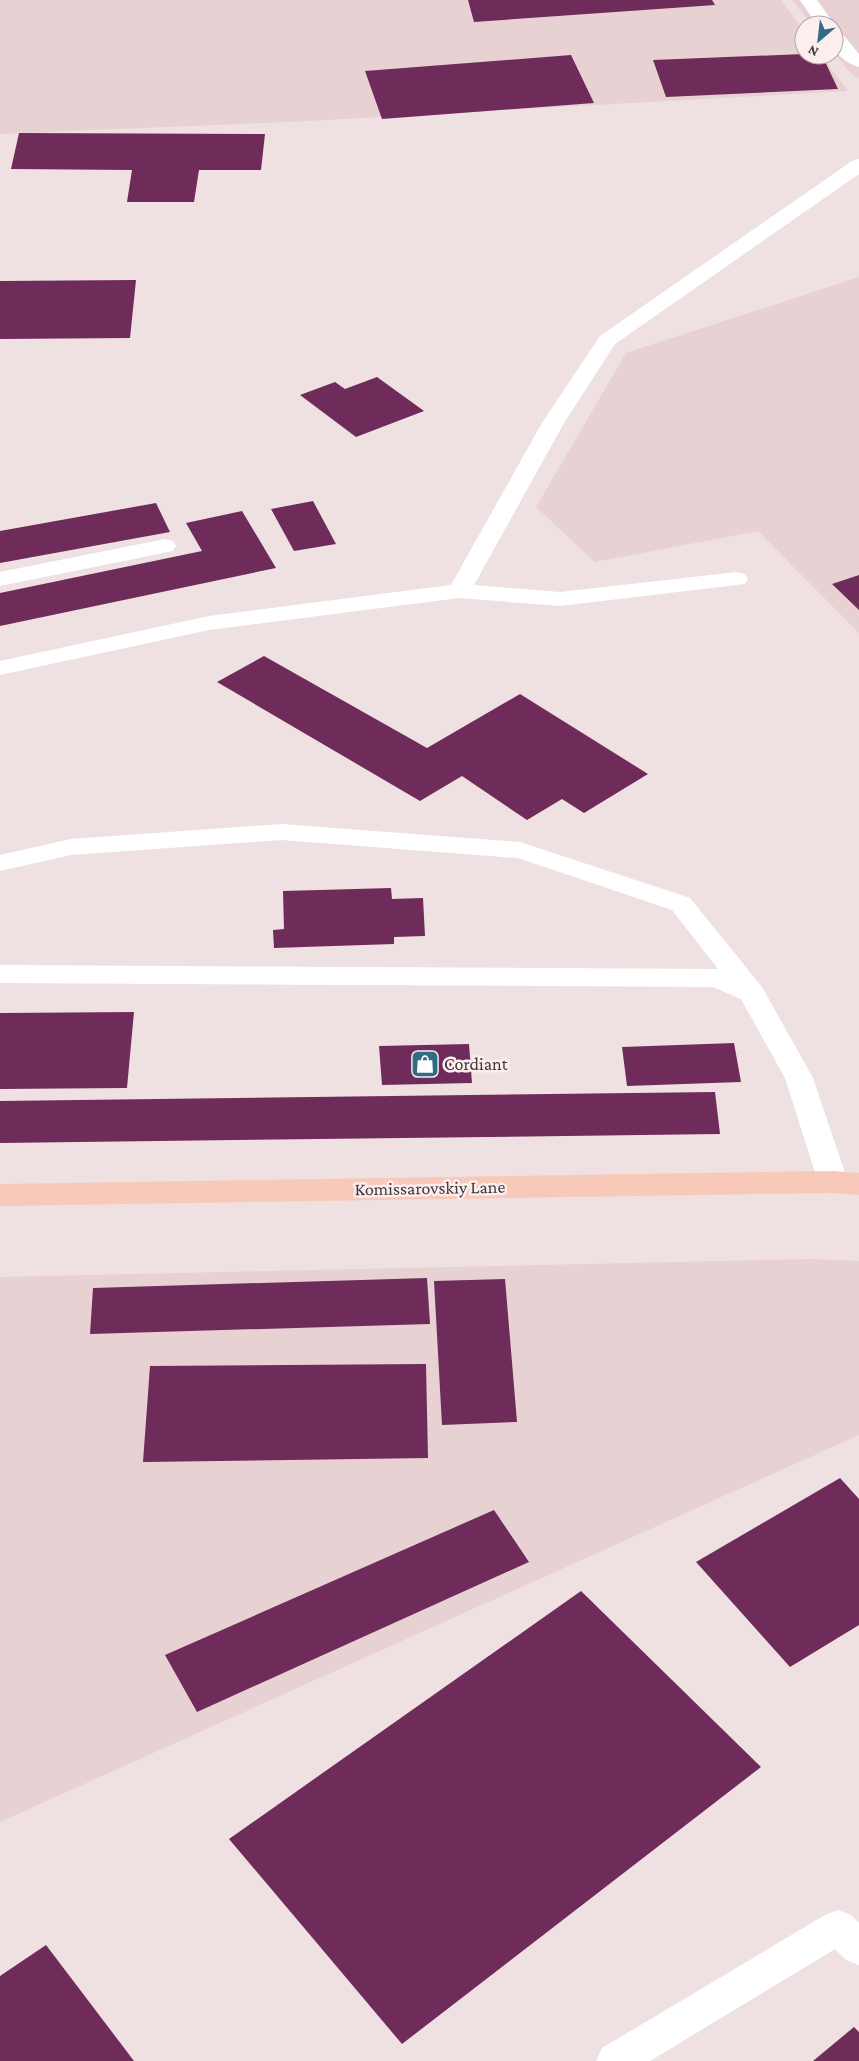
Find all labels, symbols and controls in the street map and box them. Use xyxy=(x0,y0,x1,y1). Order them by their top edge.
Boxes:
north arrow xyxy=(794,15,844,65)
text: N xyxy=(805,42,821,61)
shop icon: Cordiant xyxy=(410,1049,440,1079)
place label: Cordiant xyxy=(444,1054,509,1074)
street label: Komissarovskiy Lane xyxy=(354,1177,506,1199)

